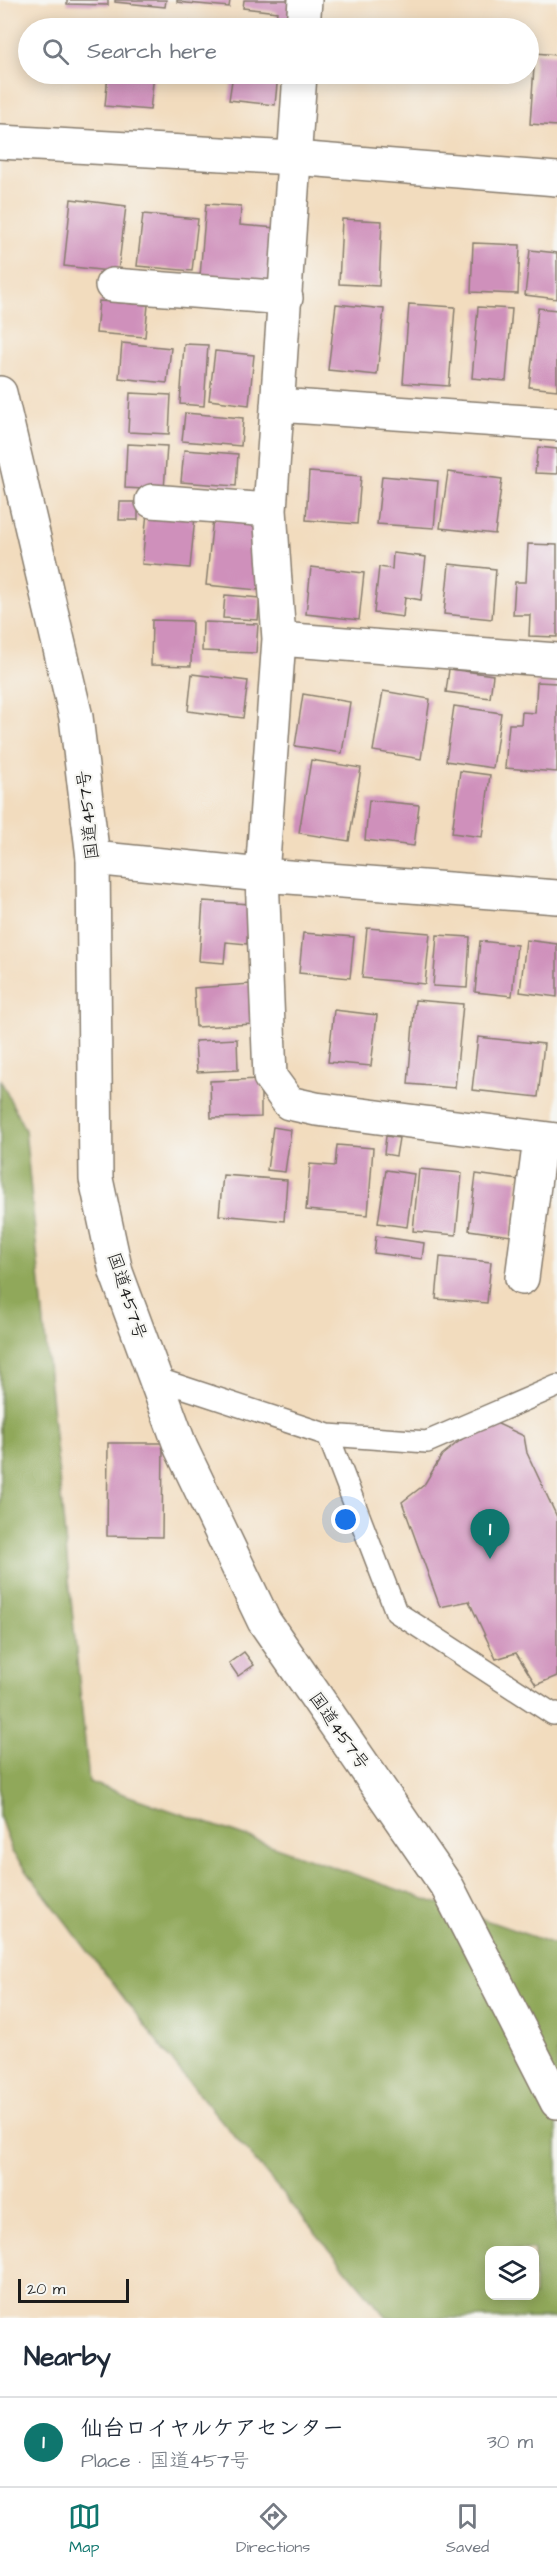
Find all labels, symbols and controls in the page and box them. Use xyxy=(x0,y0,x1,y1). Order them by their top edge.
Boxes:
search box xyxy=(18,18,539,84)
icon: search xyxy=(39,35,72,68)
text: Search here xyxy=(87,36,217,67)
street label: 国道457号 xyxy=(71,769,105,861)
street label: 国道457号 xyxy=(101,1249,153,1343)
your location xyxy=(331,1505,360,1534)
pin: 1 xyxy=(470,1510,510,1559)
street label: 国道457号 xyxy=(303,1687,375,1775)
map controls xyxy=(485,2246,539,2300)
button: layers xyxy=(485,2246,539,2300)
scale bar xyxy=(18,2276,129,2304)
text: 20 m xyxy=(27,2278,65,2300)
text: Nearby xyxy=(24,2339,111,2375)
text: 仙台ロイヤルケアセンター xyxy=(81,2413,344,2444)
text: 1 xyxy=(42,2428,45,2456)
text: 30 m xyxy=(487,2428,533,2456)
text: Place · 国道457号 xyxy=(81,2447,249,2475)
tab: Map xyxy=(68,2500,101,2558)
tab: Directions xyxy=(236,2500,310,2558)
tab: Saved xyxy=(446,2500,489,2558)

